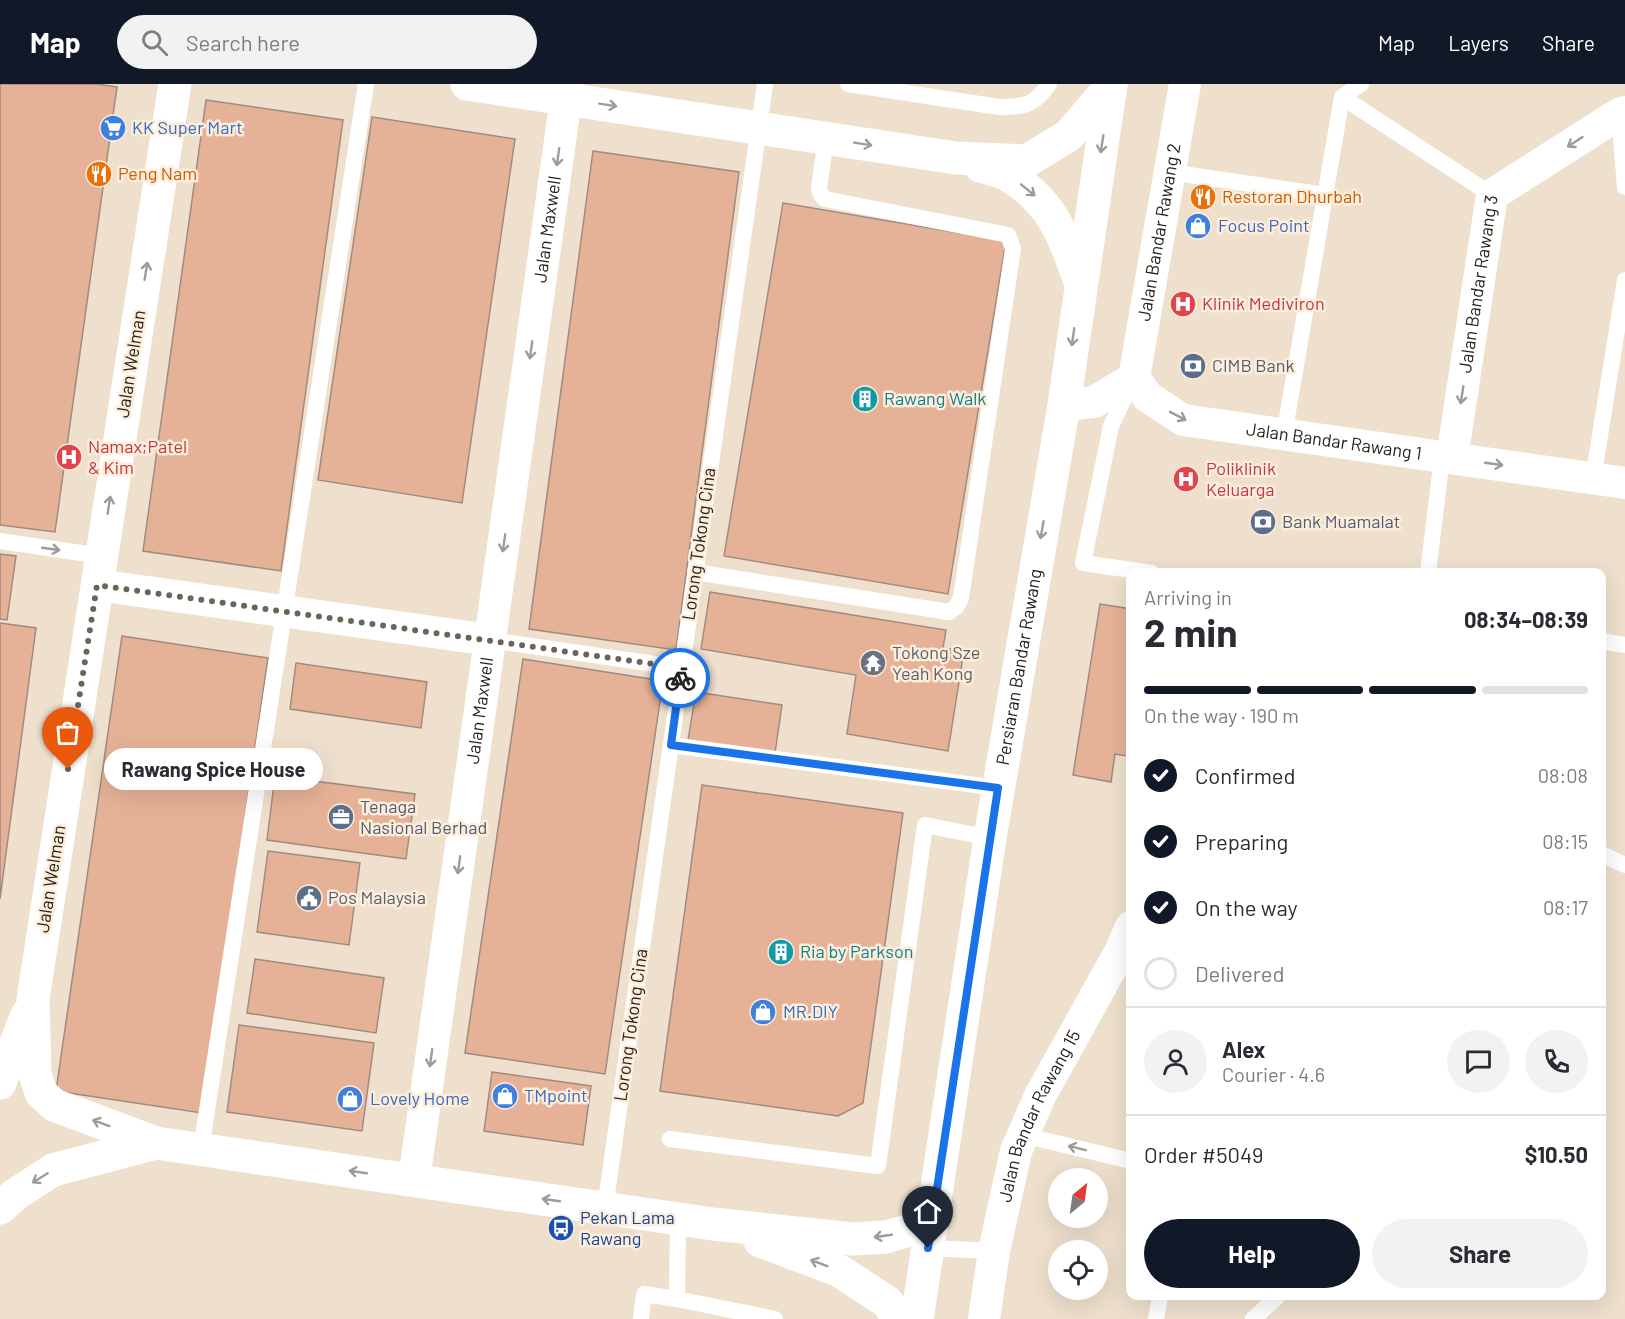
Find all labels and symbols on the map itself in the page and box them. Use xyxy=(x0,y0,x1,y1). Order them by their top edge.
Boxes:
one-way arrow xyxy=(598,100,617,111)
supermarket icon: KK Super Mart xyxy=(98,113,128,143)
place label: KK Super Mart xyxy=(132,116,243,138)
one-way arrow xyxy=(1096,134,1107,154)
one-way arrow xyxy=(1567,137,1584,149)
one-way arrow xyxy=(853,139,872,150)
street label: Jalan Bandar Rawang 2 xyxy=(1132,141,1185,323)
one-way arrow xyxy=(552,147,563,166)
restaurant icon: Peng Nam xyxy=(84,159,114,189)
place label: Peng Nam xyxy=(118,162,197,184)
street label: Jalan Maxwell xyxy=(528,174,565,284)
restaurant icon: Restoran Dhurbah xyxy=(1188,182,1218,212)
one-way arrow xyxy=(1019,184,1035,197)
place label: Restoran Dhurbah xyxy=(1222,185,1362,207)
street label: Jalan Bandar Rawang 3 xyxy=(1453,193,1502,374)
shop icon: Focus Point xyxy=(1183,211,1213,241)
place label: Focus Point xyxy=(1218,214,1310,236)
one-way arrow xyxy=(140,262,151,282)
hospital icon: Klinik Mediviron xyxy=(1168,289,1198,319)
place label: Klinik Mediviron xyxy=(1202,292,1325,314)
street label: Jalan Welman xyxy=(111,308,149,419)
one-way arrow xyxy=(1068,327,1079,347)
one-way arrow xyxy=(525,340,536,360)
bank icon: CIMB Bank xyxy=(1178,351,1208,381)
place label: CIMB Bank xyxy=(1212,354,1294,376)
building icon: Rawang Walk xyxy=(850,384,880,414)
one-way arrow xyxy=(1456,385,1467,404)
place label: Rawang Walk xyxy=(884,387,986,409)
one-way arrow xyxy=(1168,410,1186,422)
street label: Jalan Bandar Rawang 1 xyxy=(1245,417,1423,464)
place label: Namax;Patel & Kim xyxy=(88,435,187,478)
hospital icon: Namax;Patel & Kim xyxy=(54,442,84,472)
place label: Poliklinik Keluarga xyxy=(1206,457,1276,500)
one-way arrow xyxy=(1484,459,1504,470)
hospital icon: Poliklinik Keluarga xyxy=(1171,464,1201,494)
street label: Lorong Tokong Cina xyxy=(676,466,720,622)
one-way arrow xyxy=(104,496,115,516)
bank icon: Bank Muamalat xyxy=(1248,507,1278,537)
place label: Bank Muamalat xyxy=(1282,510,1400,532)
one-way arrow xyxy=(1037,519,1048,539)
one-way arrow xyxy=(498,533,509,553)
one-way arrow xyxy=(40,543,60,554)
street label: Persiaran Bandar Rawang xyxy=(991,567,1046,767)
place label: Tokong Sze Yeah Kong xyxy=(892,641,980,684)
courier xyxy=(650,648,710,708)
temple icon: Tokong Sze Yeah Kong xyxy=(858,648,888,678)
street label: Jalan Maxwell xyxy=(461,656,497,765)
pin xyxy=(42,707,93,769)
callout: Rawang Spice House xyxy=(104,748,323,790)
place label: Tenaga Nasional Berhad xyxy=(360,795,487,838)
office icon: Tenaga Nasional Berhad xyxy=(326,802,356,832)
street label: Jalan Welman xyxy=(31,823,69,934)
one-way arrow xyxy=(453,854,464,874)
public building icon: Pos Malaysia xyxy=(294,883,324,913)
place label: Pos Malaysia xyxy=(328,886,426,908)
building icon: Ria by Parkson xyxy=(766,937,796,967)
place label: Ria by Parkson xyxy=(800,940,913,962)
street label: Lorong Tokong Cina xyxy=(608,947,652,1103)
shop icon: MR.DIY xyxy=(748,997,778,1027)
place label: MR.DIY xyxy=(783,1000,838,1022)
street label: Jalan Bandar Rawang 15 xyxy=(993,1026,1085,1204)
one-way arrow xyxy=(426,1047,437,1067)
shop icon: TMpoint xyxy=(490,1081,520,1111)
shop icon: Lovely Home xyxy=(335,1084,365,1114)
place label: TMpoint xyxy=(524,1084,588,1106)
place label: Lovely Home xyxy=(370,1087,470,1109)
one-way arrow xyxy=(92,1116,111,1127)
one-way arrow xyxy=(1068,1142,1087,1154)
one-way arrow xyxy=(349,1167,369,1178)
north arrow xyxy=(1048,1168,1108,1228)
one-way arrow xyxy=(32,1173,49,1185)
pin xyxy=(902,1186,953,1248)
one-way arrow xyxy=(542,1195,562,1206)
place label: Pekan Lama Rawang xyxy=(580,1206,675,1249)
bus stop icon: Pekan Lama Rawang xyxy=(546,1213,576,1243)
one-way arrow xyxy=(874,1231,893,1242)
one-way arrow xyxy=(810,1257,828,1268)

